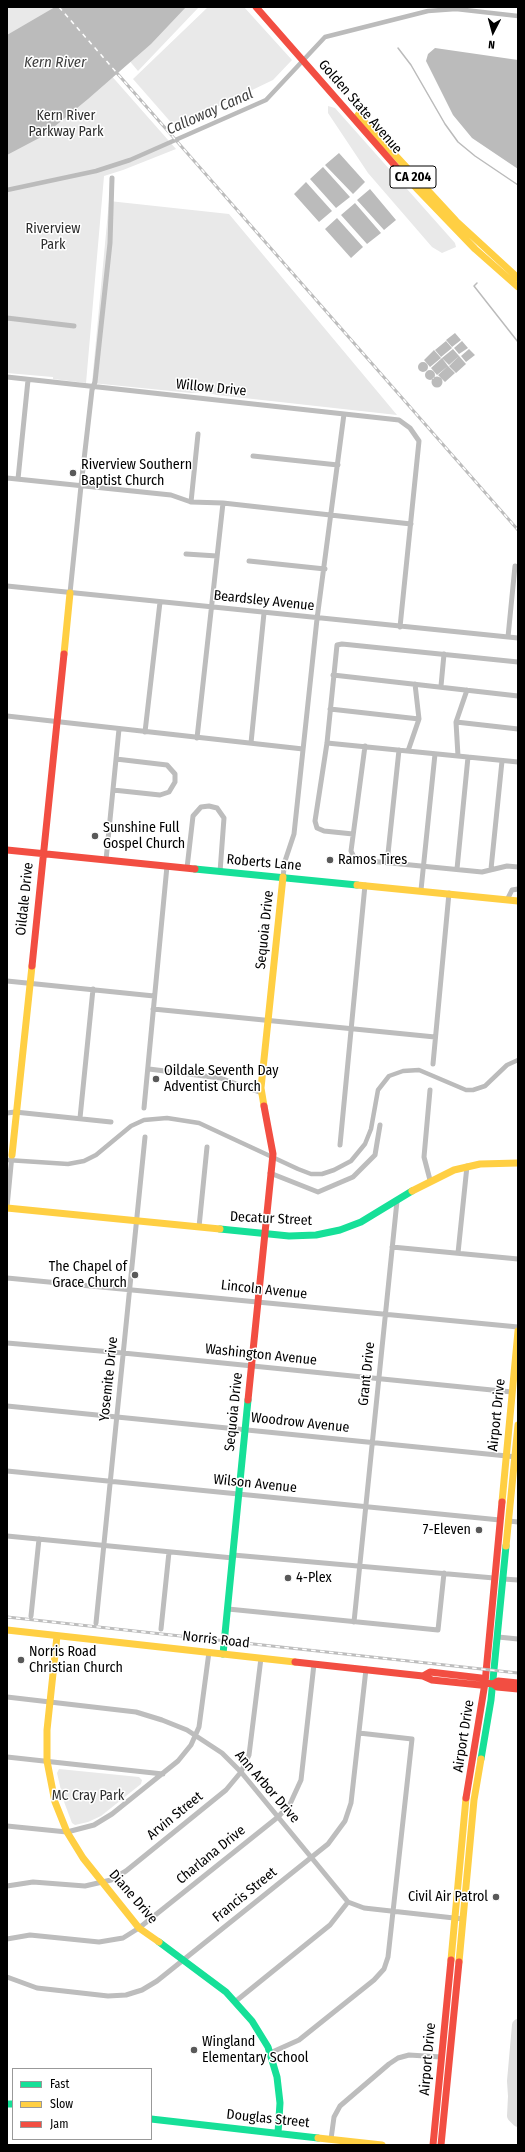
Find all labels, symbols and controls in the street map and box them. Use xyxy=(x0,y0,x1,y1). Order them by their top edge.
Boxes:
north arrow xyxy=(473,12,513,52)
text: N xyxy=(488,38,496,51)
water label: Kern River xyxy=(24,54,86,72)
street label: Golden State Avenue xyxy=(315,57,405,157)
water label: Calloway Canal xyxy=(164,85,256,139)
park label: Kern River Parkway Park xyxy=(29,108,103,140)
road number: CA 204 xyxy=(390,166,436,188)
park label: Riverview Park xyxy=(26,221,80,254)
street label: Willow Drive xyxy=(175,376,247,400)
place label: Riverview Southern Baptist Church xyxy=(81,457,192,490)
marker: Riverview Southern Baptist Church xyxy=(68,468,78,478)
street label: Beardsley Avenue xyxy=(213,587,315,615)
place label: Sunshine Full Gospel Church xyxy=(103,820,185,852)
marker: Sunshine Full Gospel Church xyxy=(90,831,100,841)
street label: Roberts Lane xyxy=(226,851,302,875)
place label: Ramos Tires xyxy=(338,852,407,868)
marker: Ramos Tires xyxy=(325,855,335,865)
street label: Oildale Drive xyxy=(13,862,37,936)
street label: Sequoia Drive xyxy=(252,890,278,970)
place label: Oildale Seventh Day Adventist Church xyxy=(164,1063,278,1096)
marker: Oildale Seventh Day Adventist Church xyxy=(151,1074,161,1084)
street label: Decatur Street xyxy=(229,1208,313,1230)
place label: The Chapel of Grace Church xyxy=(49,1259,127,1292)
marker: The Chapel of Grace Church xyxy=(130,1270,140,1280)
street label: Lincoln Avenue xyxy=(220,1277,308,1303)
street label: Yosemite Drive xyxy=(96,1336,122,1422)
street label: Washington Avenue xyxy=(204,1341,318,1369)
street label: Grant Drive xyxy=(355,1341,379,1407)
street label: Sequoia Drive xyxy=(221,1372,247,1452)
street label: Airport Drive xyxy=(485,1378,509,1452)
street label: Woodrow Avenue xyxy=(250,1409,350,1437)
street label: Wilson Avenue xyxy=(212,1471,298,1497)
place label: 7-Eleven xyxy=(423,1522,471,1538)
marker: 7-Eleven xyxy=(474,1525,484,1535)
place label: 4-Plex xyxy=(296,1570,332,1586)
marker: 4-Plex xyxy=(283,1573,293,1583)
street label: Norris Road xyxy=(182,1628,250,1652)
place label: Norris Road Christian Church xyxy=(29,1644,123,1676)
marker: Norris Road Christian Church xyxy=(16,1655,26,1665)
street label: Airport Drive xyxy=(450,1699,478,1773)
street label: Ann Arbor Drive xyxy=(231,1747,303,1827)
park label: MC Cray Park xyxy=(52,1788,124,1804)
street label: Arvin Street xyxy=(144,1788,206,1844)
street label: Charlana Drive xyxy=(173,1822,249,1888)
street label: Francis Street xyxy=(210,1864,280,1926)
street label: Diane Drive xyxy=(105,1867,161,1927)
place label: Civil Air Patrol xyxy=(408,1889,488,1905)
marker: Civil Air Patrol xyxy=(491,1892,501,1902)
street label: Airport Drive xyxy=(416,2022,440,2096)
place label: Wingland Elementary School xyxy=(202,2034,309,2066)
marker: Wingland Elementary School xyxy=(189,2045,199,2055)
legend xyxy=(12,2068,152,2140)
text: Fast xyxy=(50,2077,69,2091)
text: Slow xyxy=(50,2097,73,2111)
street label: Douglas Street xyxy=(226,2106,310,2132)
text: Jam xyxy=(50,2117,68,2131)

